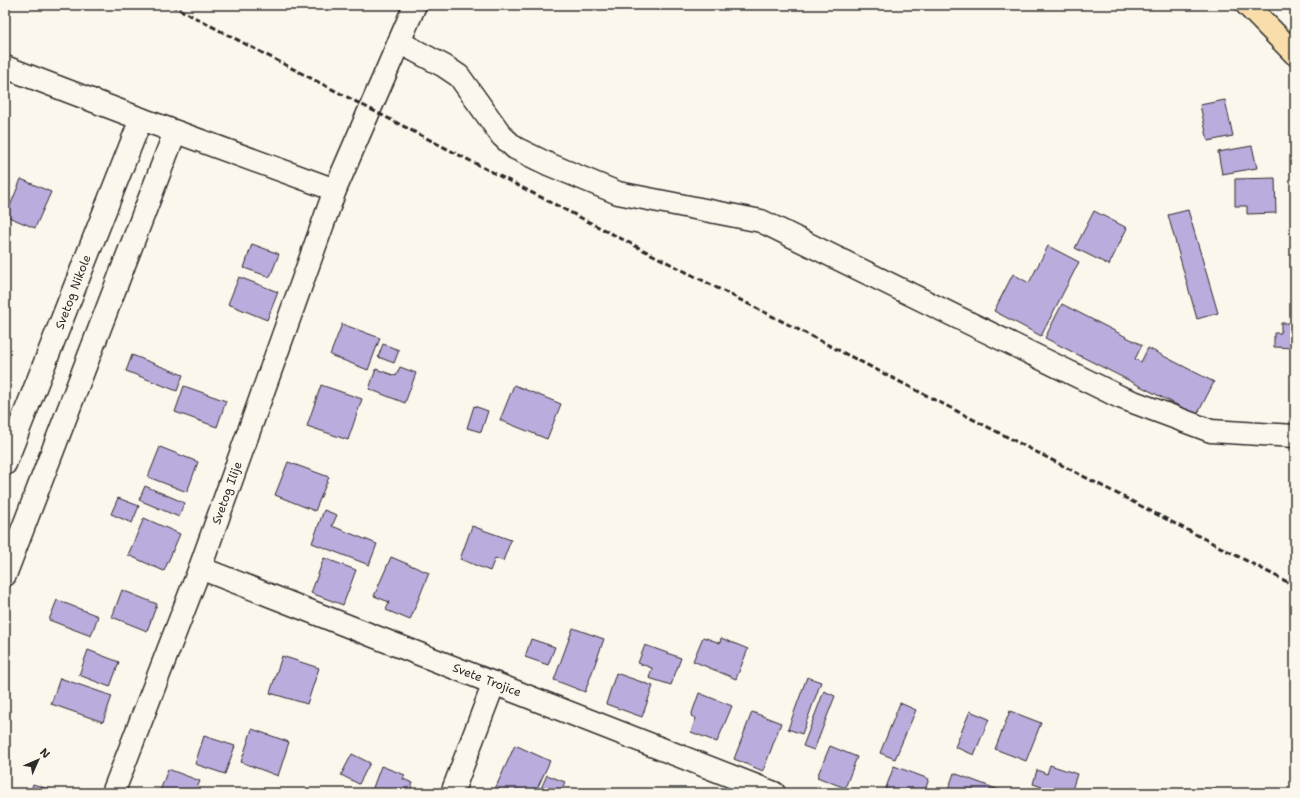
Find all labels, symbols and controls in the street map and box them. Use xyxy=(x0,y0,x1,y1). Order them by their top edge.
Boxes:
street label: Svetog Nikole xyxy=(51,252,95,332)
street label: Svetog Ilije xyxy=(208,459,246,527)
street label: Svete Trojice xyxy=(450,660,524,700)
north arrow xyxy=(18,740,58,780)
text: N xyxy=(36,745,53,762)

